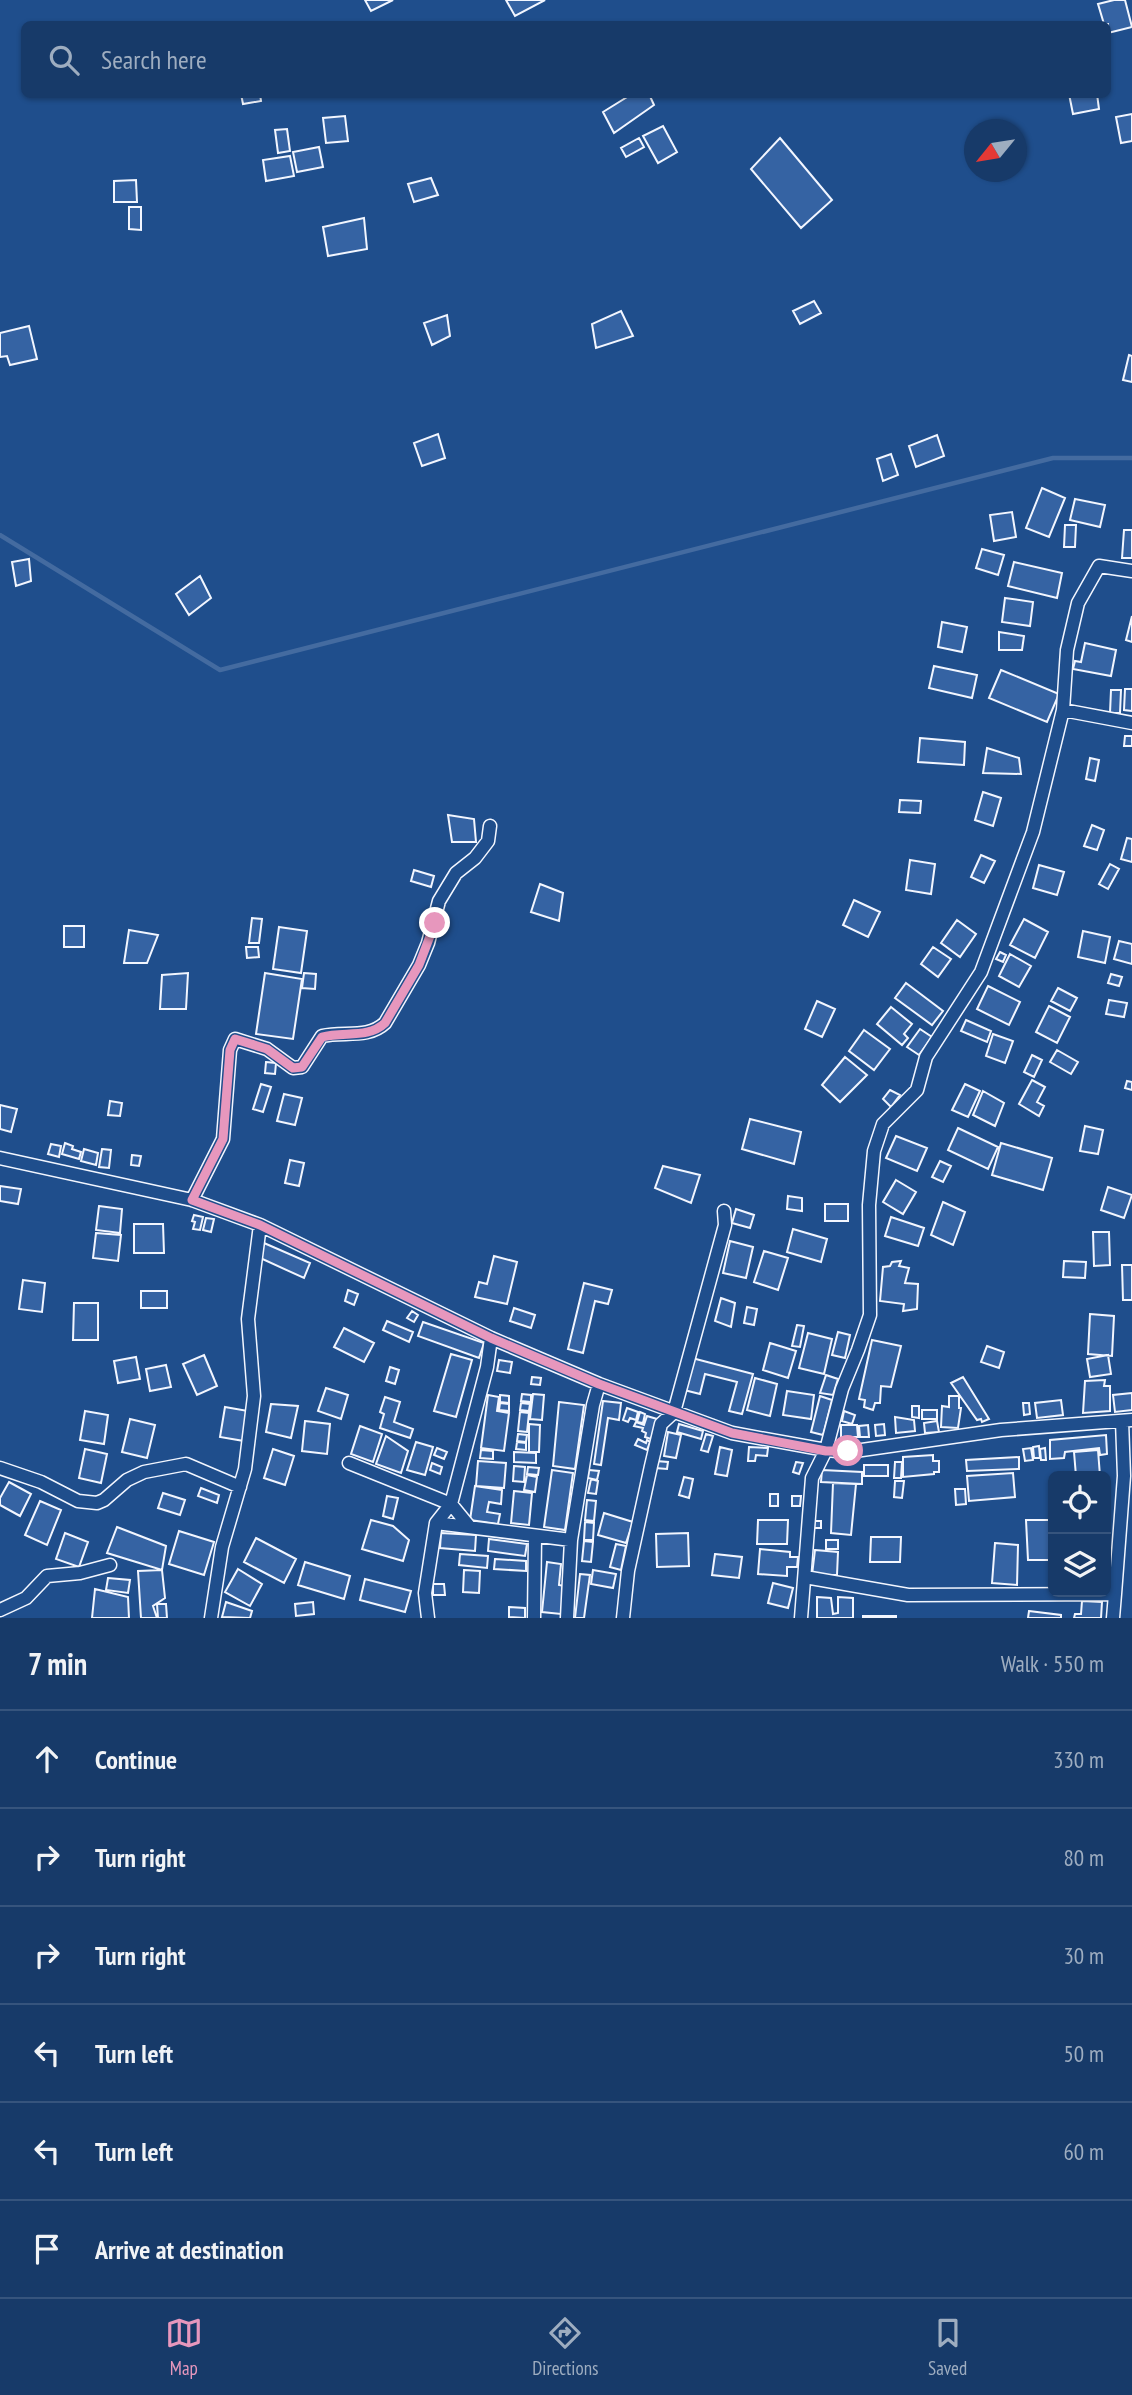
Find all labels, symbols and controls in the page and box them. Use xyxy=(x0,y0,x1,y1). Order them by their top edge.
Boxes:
search box xyxy=(21,21,1111,98)
icon: search xyxy=(45,41,83,79)
text: Search here xyxy=(101,43,207,76)
north arrow xyxy=(964,119,1027,182)
route end xyxy=(419,907,450,938)
route start xyxy=(832,1435,863,1466)
map controls xyxy=(1048,1471,1111,1597)
button: locate xyxy=(1048,1471,1111,1534)
button: layers xyxy=(1048,1534,1111,1597)
text: 7 min xyxy=(28,1644,87,1683)
text: Walk · 550 m xyxy=(1001,1649,1104,1678)
icon: ahead xyxy=(28,1740,66,1778)
text: Continue xyxy=(95,1743,177,1776)
text: 330 m xyxy=(1053,1745,1104,1774)
icon: right xyxy=(28,1838,66,1876)
text: Turn right xyxy=(95,1841,186,1874)
text: 80 m xyxy=(1063,1843,1104,1872)
icon: right xyxy=(28,1936,66,1974)
text: Turn right xyxy=(95,1939,186,1972)
text: 30 m xyxy=(1063,1941,1104,1970)
icon: left xyxy=(28,2034,66,2072)
text: Turn left xyxy=(95,2037,173,2070)
text: 50 m xyxy=(1063,2039,1104,2068)
icon: left xyxy=(28,2132,66,2170)
text: Turn left xyxy=(95,2135,173,2168)
text: 60 m xyxy=(1063,2137,1104,2166)
icon: arrive xyxy=(28,2230,66,2268)
text: Arrive at destination xyxy=(95,2233,284,2266)
tab: Map xyxy=(165,2314,203,2380)
tab: Directions xyxy=(532,2314,598,2380)
tab: Saved xyxy=(928,2314,967,2380)

